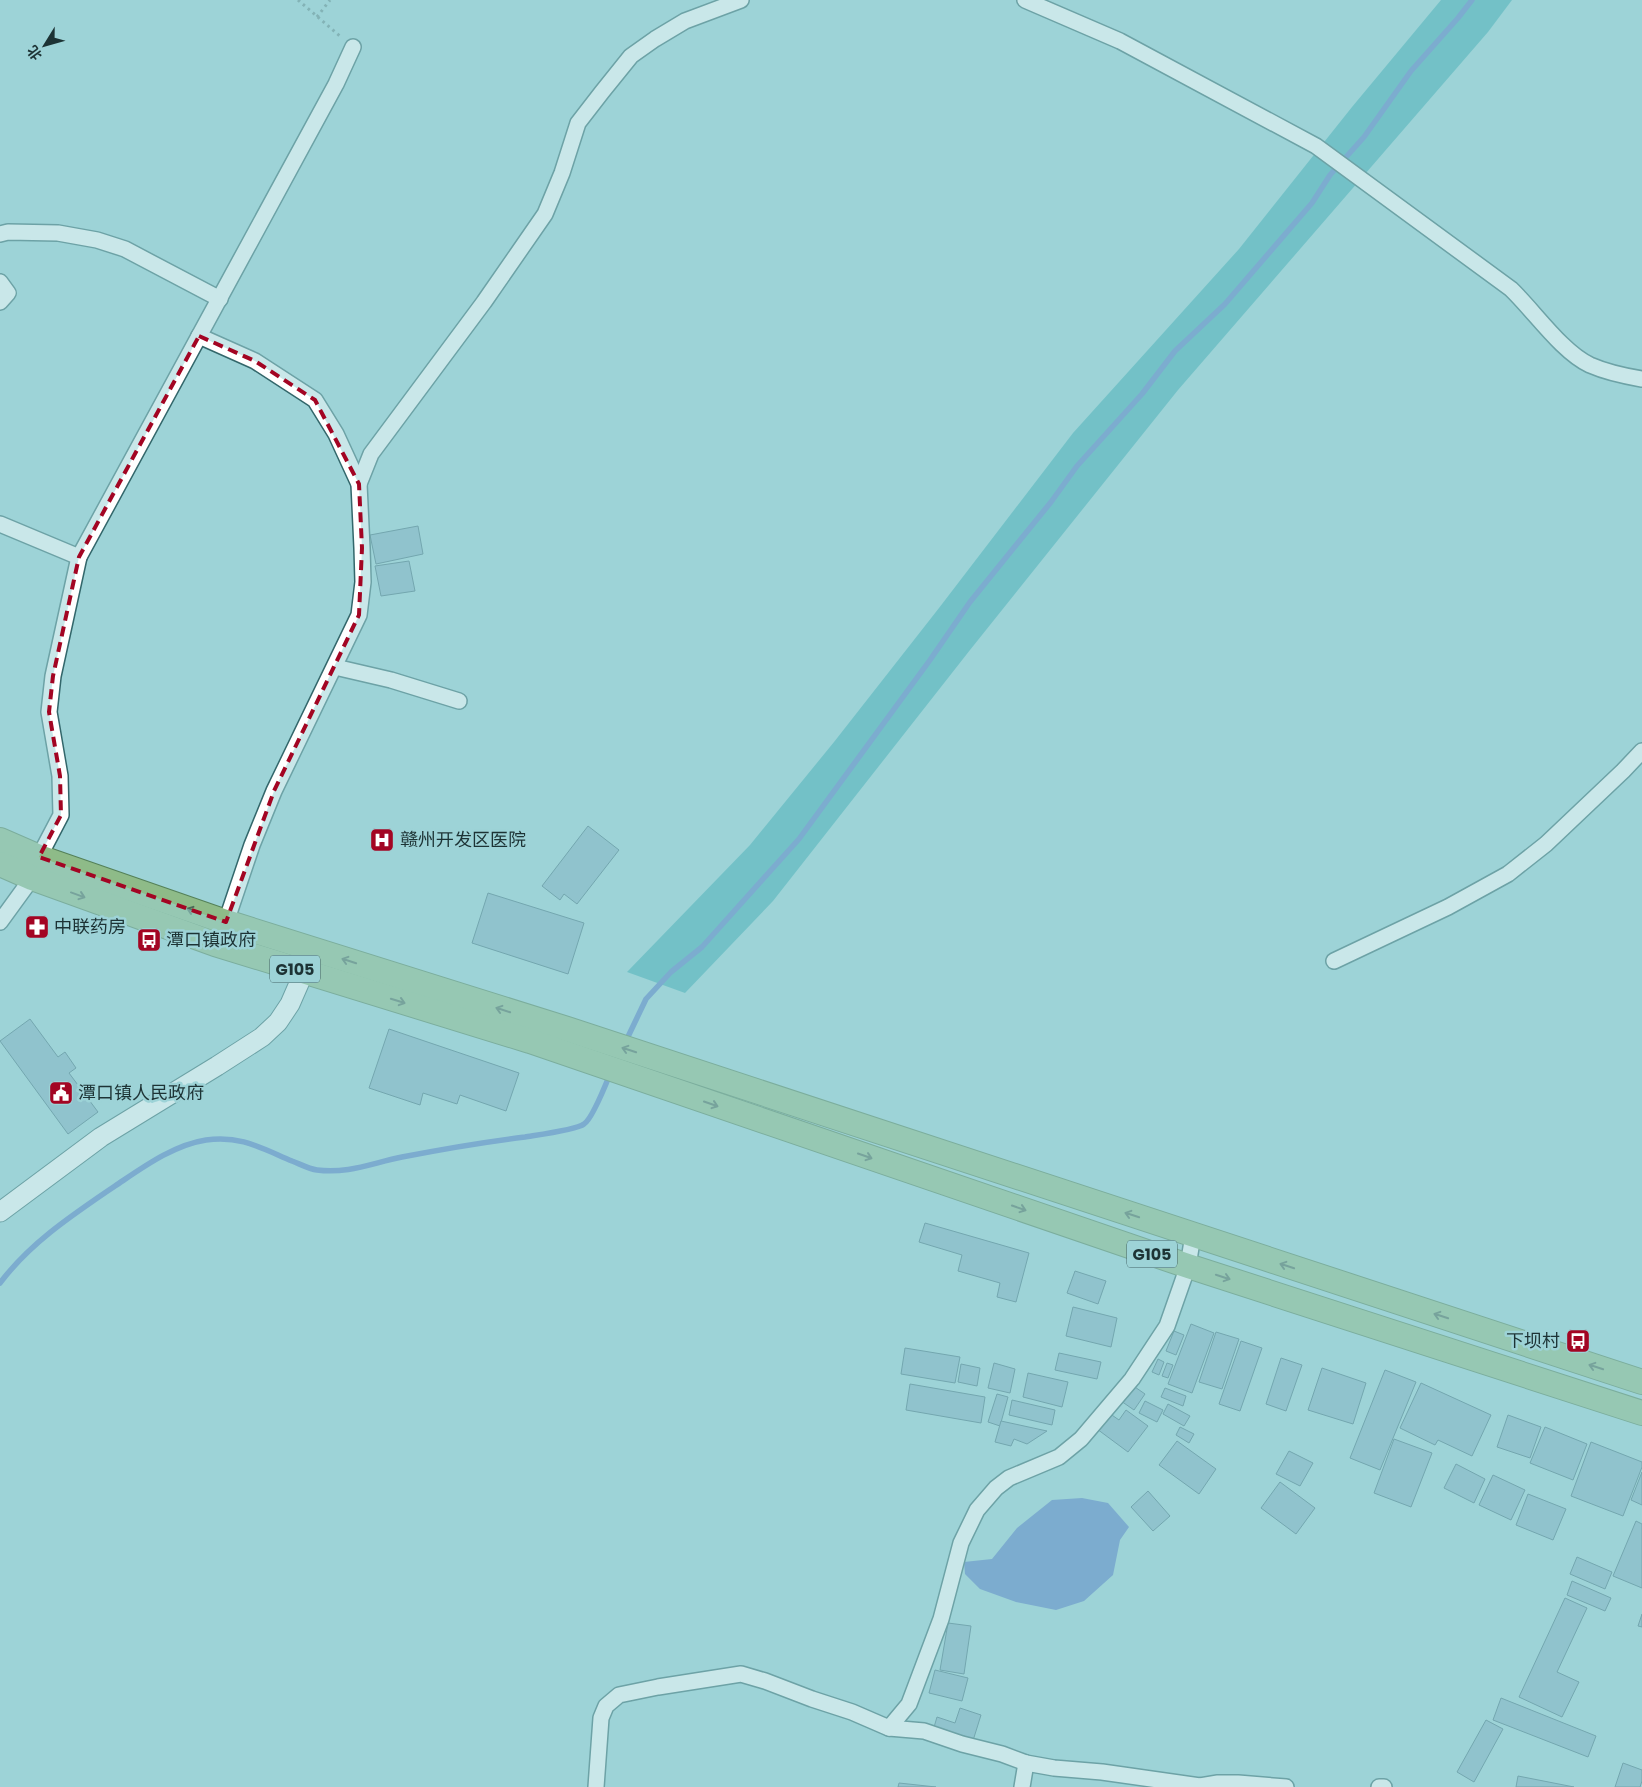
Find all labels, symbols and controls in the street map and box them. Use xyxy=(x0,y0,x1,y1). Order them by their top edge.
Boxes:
north arrow xyxy=(20,20,70,70)
text: 北 xyxy=(22,41,47,64)
hospital icon: 赣州开发区医院 xyxy=(369,827,395,853)
place label: 赣州开发区医院 xyxy=(400,827,526,852)
one-way arrow xyxy=(69,890,85,900)
one-way arrow xyxy=(187,906,202,915)
pharmacy icon: 中联药房 xyxy=(24,914,50,940)
place label: 中联药房 xyxy=(54,914,126,939)
bus stop icon: 潭口镇政府 xyxy=(136,927,162,953)
place label: 潭口镇政府 xyxy=(166,927,256,952)
one-way arrow xyxy=(341,955,357,965)
road number: G105 xyxy=(270,956,320,982)
one-way arrow xyxy=(390,996,406,1006)
one-way arrow xyxy=(496,1004,512,1014)
one-way arrow xyxy=(622,1044,638,1054)
public building icon: 潭口镇人民政府 xyxy=(48,1080,74,1106)
place label: 潭口镇人民政府 xyxy=(78,1080,204,1105)
one-way arrow xyxy=(703,1099,719,1109)
one-way arrow xyxy=(857,1152,872,1161)
one-way arrow xyxy=(1011,1204,1026,1213)
one-way arrow xyxy=(1125,1210,1141,1219)
road number: G105 xyxy=(1127,1240,1177,1268)
one-way arrow xyxy=(1279,1260,1295,1270)
one-way arrow xyxy=(1214,1273,1230,1282)
one-way arrow xyxy=(1434,1311,1450,1320)
place label: 下坝村 xyxy=(1506,1328,1560,1353)
bus stop icon: 下坝村 xyxy=(1565,1328,1591,1354)
one-way arrow xyxy=(1588,1361,1604,1371)

